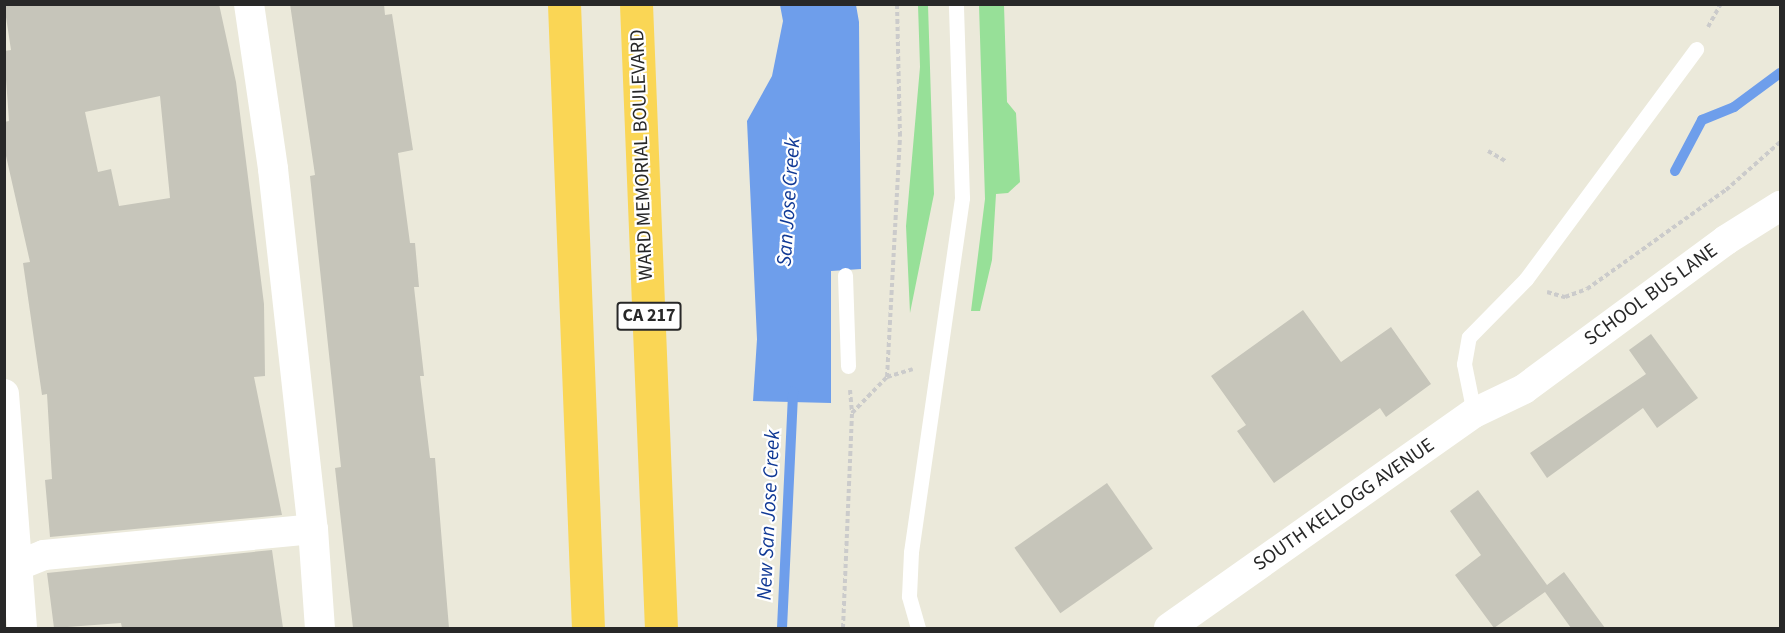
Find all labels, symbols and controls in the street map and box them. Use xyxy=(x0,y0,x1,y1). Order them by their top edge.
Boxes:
street label: WARD MEMORIAL BOULEVARD xyxy=(626,29,658,281)
water label: San Jose Creek xyxy=(771,137,805,267)
street label: SCHOOL BUS LANE xyxy=(1580,239,1722,351)
road number: CA 217 xyxy=(616,301,682,331)
water label: New San Jose Creek xyxy=(751,429,785,601)
street label: SOUTH KELLOGG AVENUE xyxy=(1249,433,1439,577)

